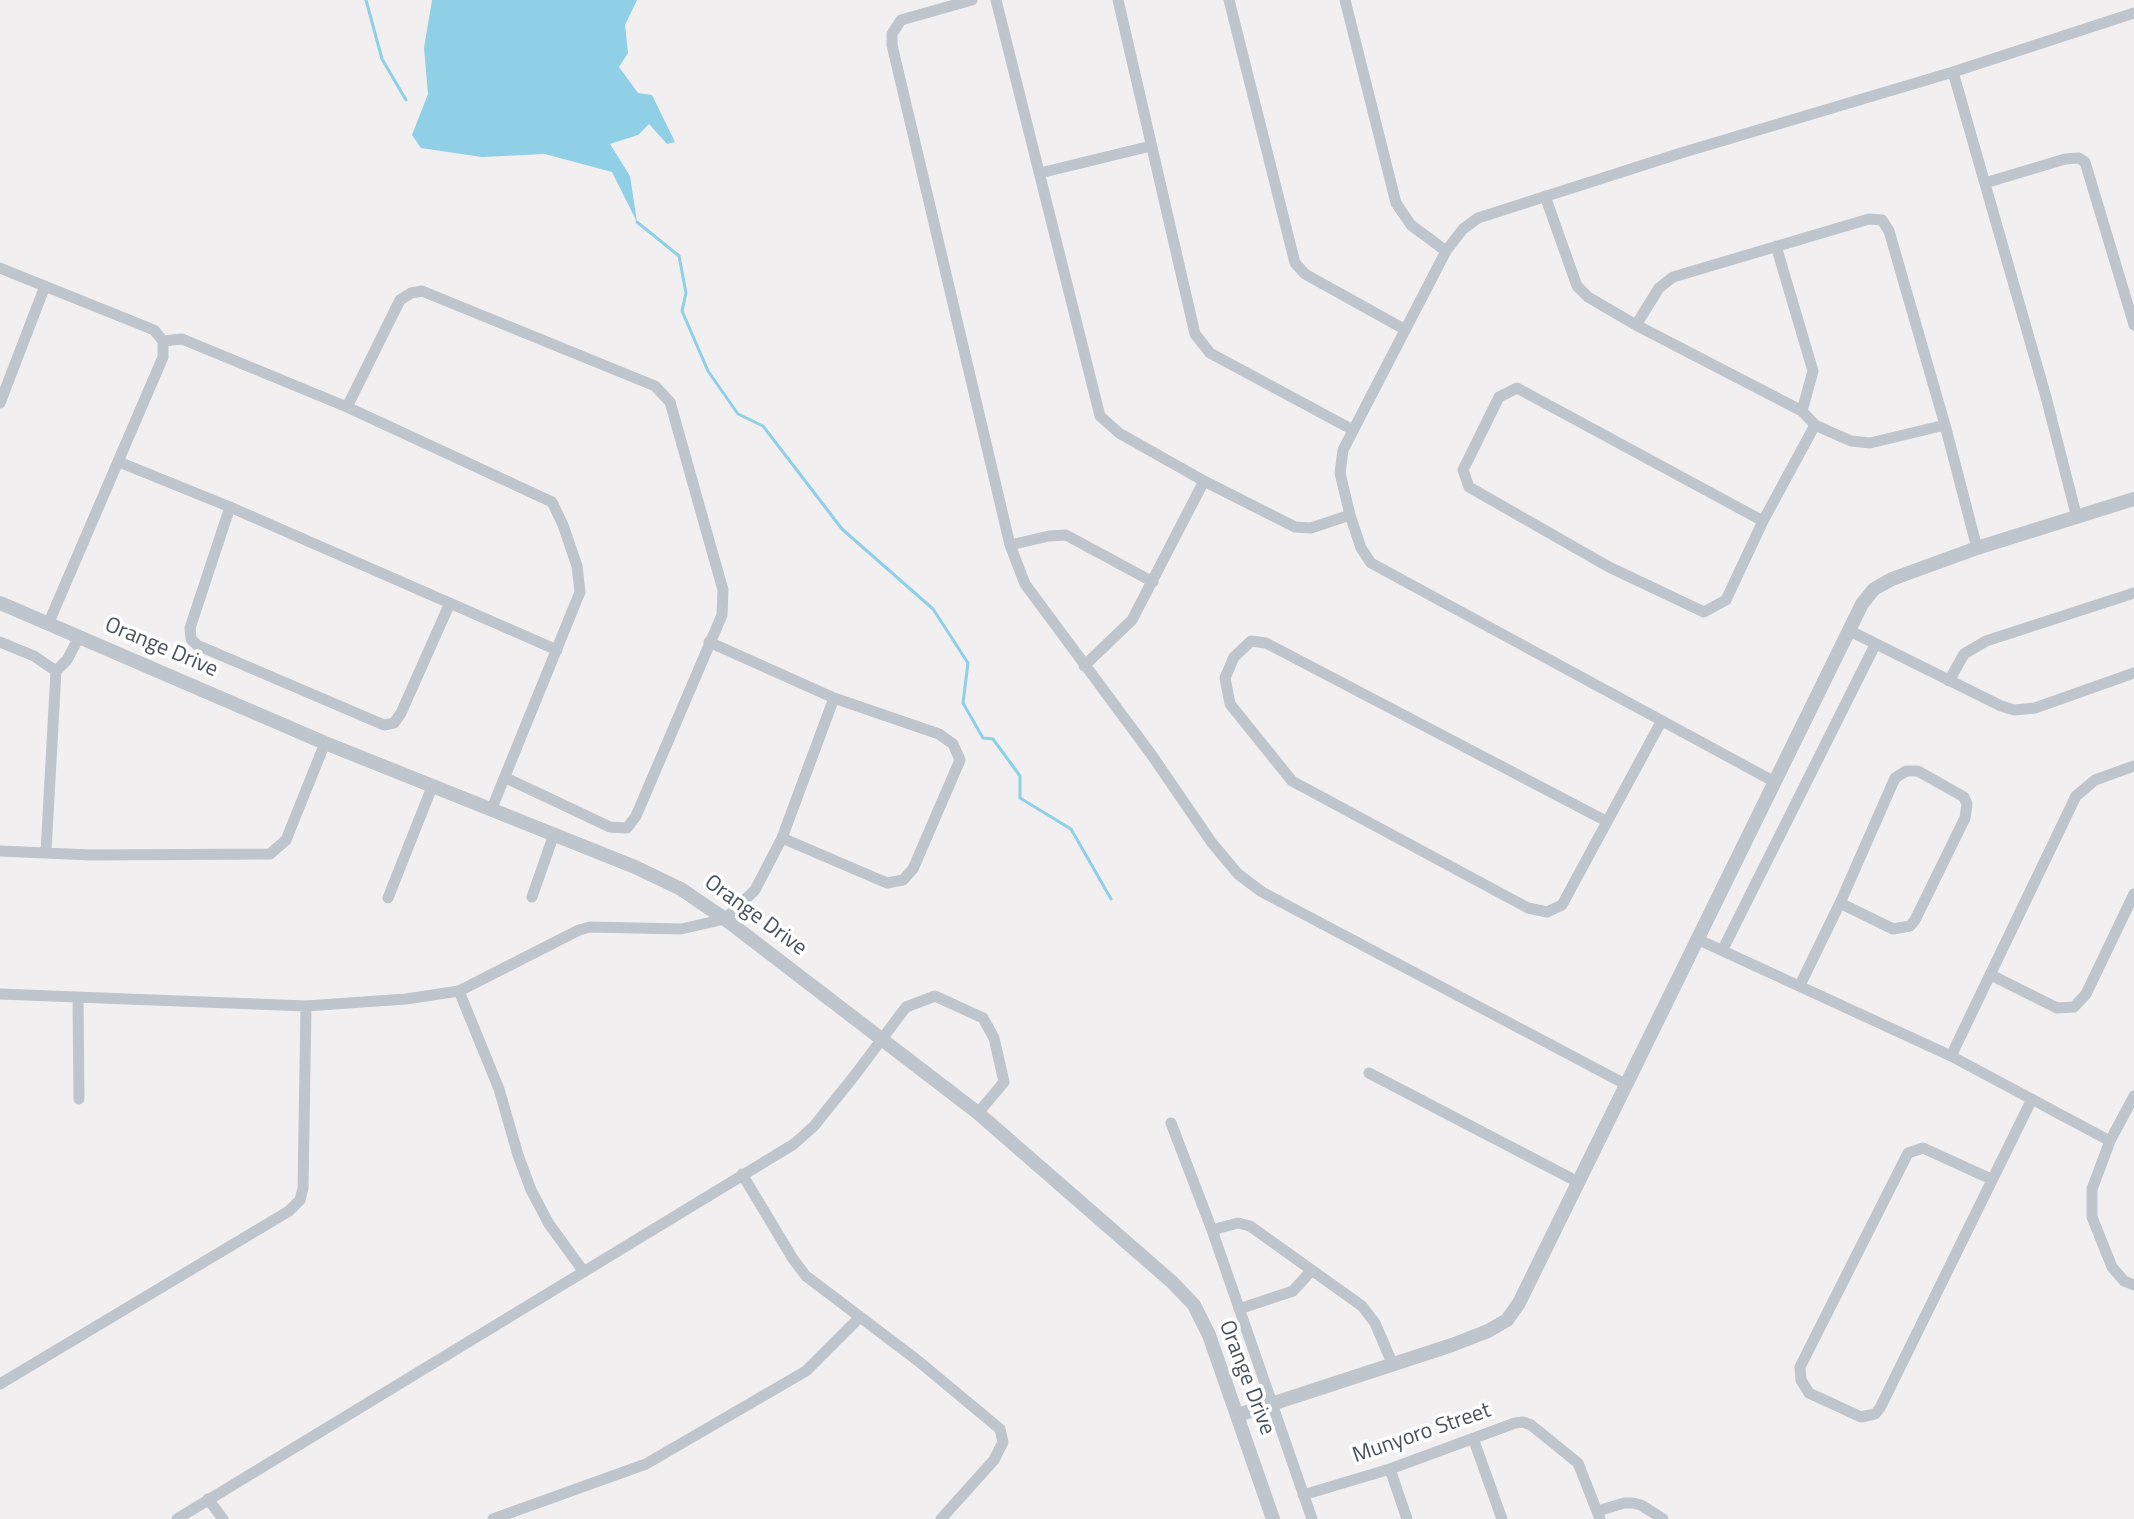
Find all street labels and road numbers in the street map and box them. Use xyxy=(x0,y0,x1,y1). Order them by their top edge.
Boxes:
street label: Orange Drive xyxy=(100,612,222,684)
street label: Orange Drive xyxy=(699,870,811,962)
street label: Orange Drive xyxy=(1212,1317,1280,1439)
street label: Munyoro Street xyxy=(1349,1398,1495,1470)

